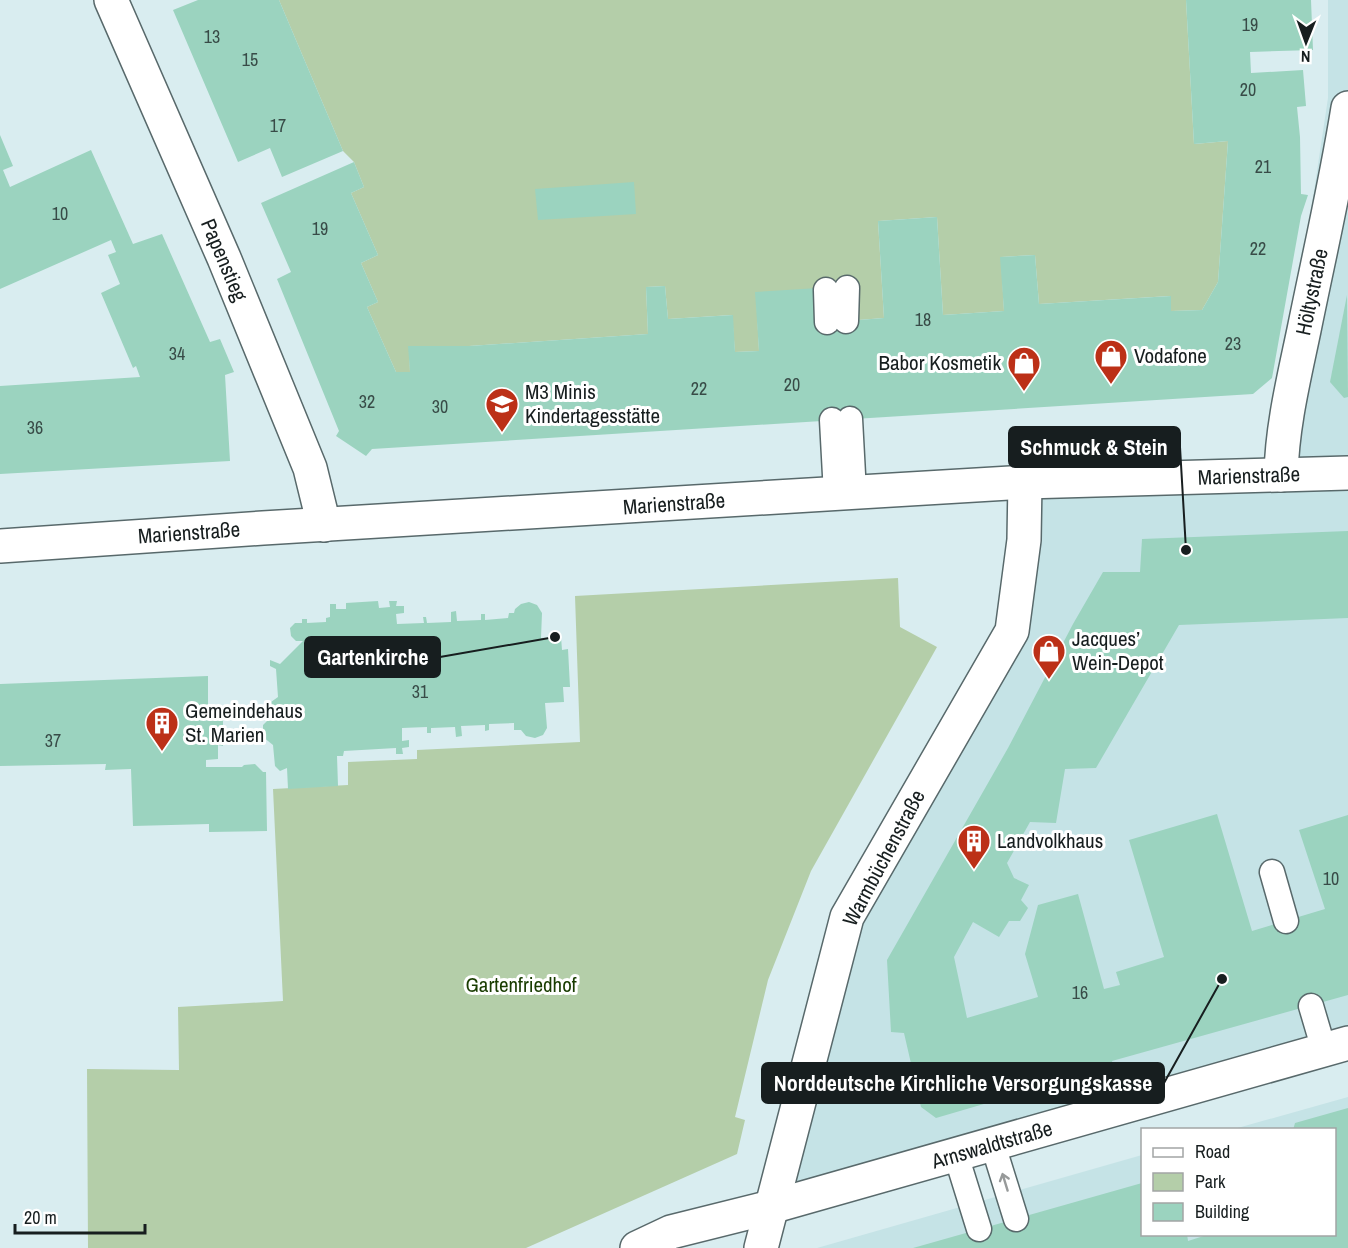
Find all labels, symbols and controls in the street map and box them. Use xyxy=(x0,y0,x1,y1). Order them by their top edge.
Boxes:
house number: 19 xyxy=(1242,12,1258,37)
north arrow xyxy=(1276,12,1336,72)
house number: 13 xyxy=(204,24,220,49)
text: N xyxy=(1301,46,1311,68)
house number: 15 xyxy=(242,47,258,72)
house number: 20 xyxy=(1240,77,1256,102)
house number: 17 xyxy=(270,113,286,138)
house number: 21 xyxy=(1255,154,1272,179)
house number: 10 xyxy=(52,201,68,226)
street label: Papenstieg xyxy=(194,214,255,306)
house number: 19 xyxy=(312,216,328,241)
house number: 22 xyxy=(1250,236,1266,261)
street label: Höltystraße xyxy=(1288,246,1335,338)
house number: 18 xyxy=(915,307,931,332)
house number: 23 xyxy=(1225,331,1241,356)
shop icon: Vodafone xyxy=(1093,338,1129,385)
house number: 34 xyxy=(169,341,185,366)
place label: Vodafone xyxy=(1134,341,1207,370)
shop icon: Babor Kosmetik xyxy=(1006,345,1042,392)
place label: Babor Kosmetik xyxy=(878,348,1001,377)
house number: 20 xyxy=(784,372,800,397)
house number: 22 xyxy=(691,376,707,401)
place label: M3 Minis Kindertagesstätte xyxy=(525,377,660,430)
school or university icon: M3 Minis Kindertagesstätte xyxy=(484,386,520,433)
house number: 32 xyxy=(359,389,375,414)
house number: 30 xyxy=(432,394,448,419)
house number: 36 xyxy=(27,415,43,440)
callout: Schmuck & Stein xyxy=(1009,427,1180,467)
text: Schmuck & Stein xyxy=(1020,432,1168,462)
street label: Marienstraße xyxy=(1197,459,1301,492)
street label: Marienstraße xyxy=(622,485,726,522)
street label: Marienstraße xyxy=(137,514,241,551)
place label: Jacques’ Wein-Depot xyxy=(1072,624,1164,677)
shop icon: Jacques’ Wein-Depot xyxy=(1031,633,1067,680)
callout: Gartenkirche xyxy=(305,637,440,677)
text: Gartenkirche xyxy=(317,642,429,672)
house number: 31 xyxy=(412,679,429,704)
place label: Gemeindehaus St. Marien xyxy=(185,696,303,749)
building icon: Gemeindehaus St. Marien xyxy=(144,705,180,752)
house number: 37 xyxy=(45,728,61,753)
street label: Warmbüchenstraße xyxy=(835,784,932,931)
building icon: Landvolkhaus xyxy=(956,823,992,870)
place label: Landvolkhaus xyxy=(997,826,1103,855)
house number: 10 xyxy=(1323,866,1339,891)
park label: Gartenfriedhof xyxy=(465,970,577,999)
house number: 16 xyxy=(1072,980,1088,1005)
callout: Norddeutsche Kirchliche Versorgungskasse xyxy=(762,1063,1164,1103)
text: Norddeutsche Kirchliche Versorgungskasse xyxy=(774,1068,1152,1098)
street label: Arnswaldtstraße xyxy=(927,1113,1056,1176)
legend xyxy=(1141,1128,1336,1236)
text: Road xyxy=(1195,1139,1230,1164)
text: Park xyxy=(1195,1169,1226,1194)
one-way arrow xyxy=(999,1173,1010,1192)
scale bar xyxy=(15,1197,146,1235)
text: Building xyxy=(1195,1199,1250,1224)
text: 20 m xyxy=(24,1205,57,1230)

